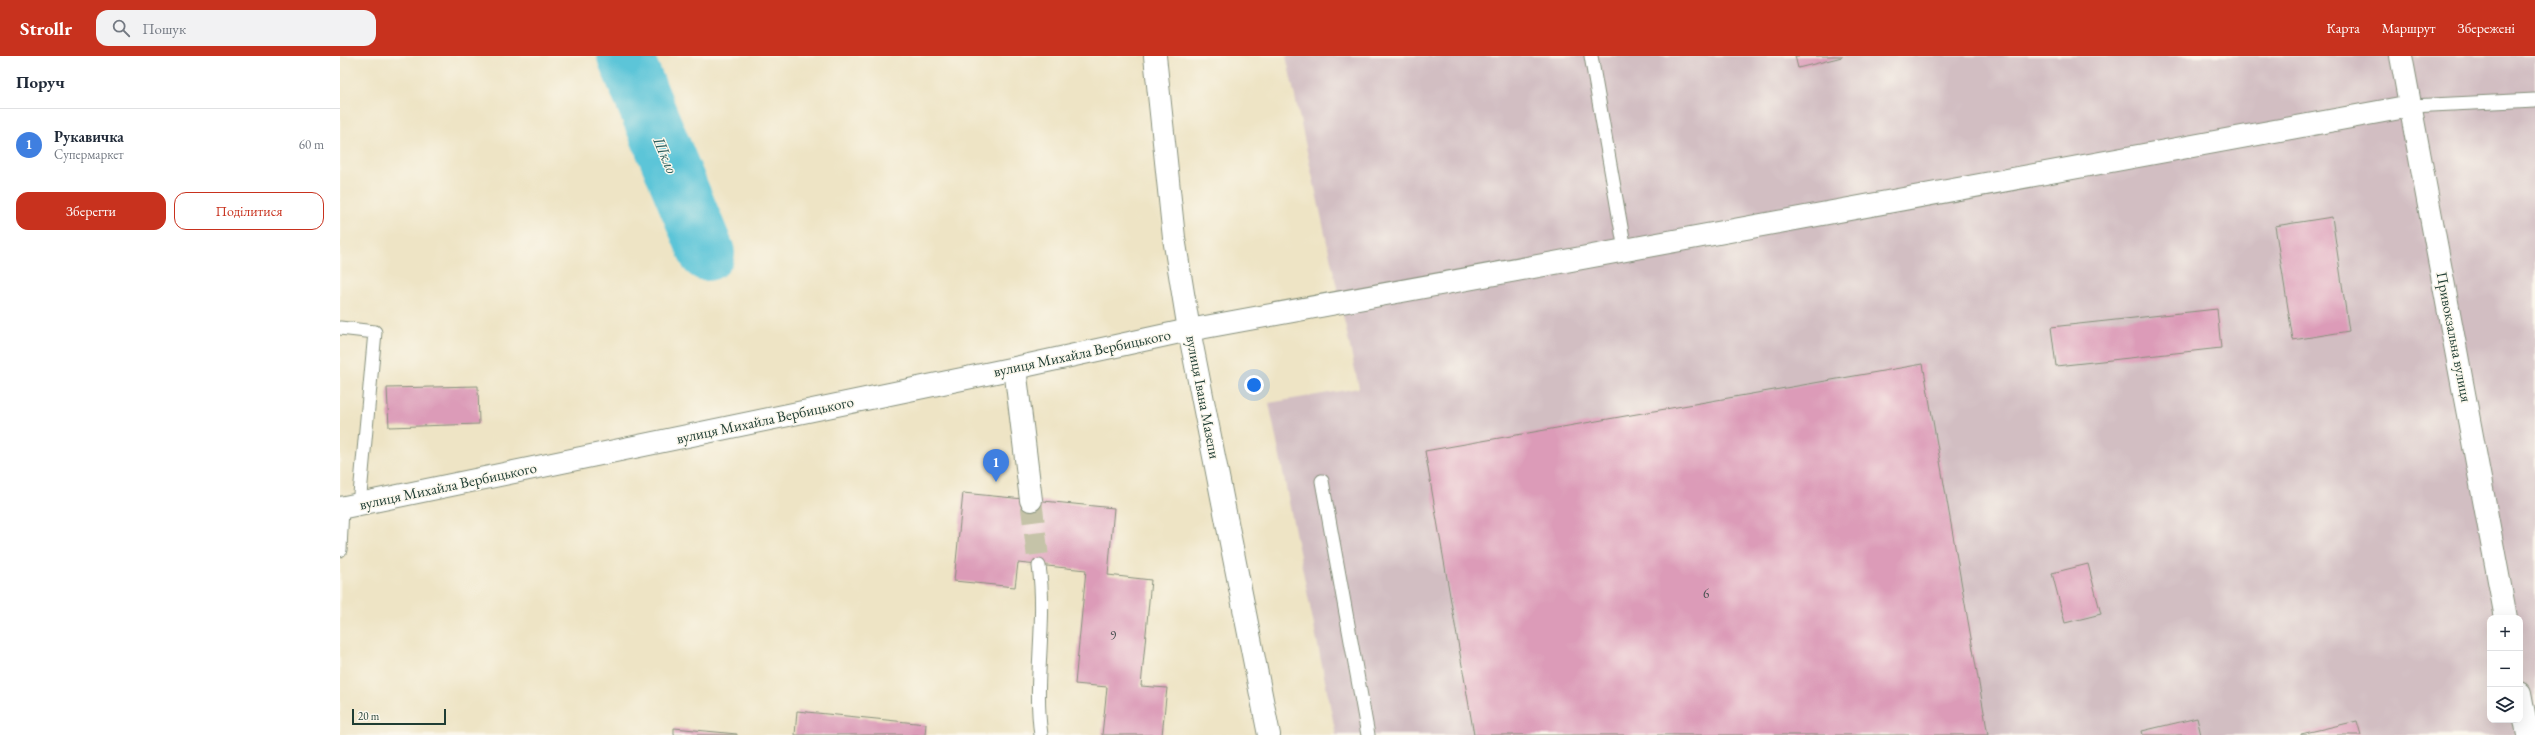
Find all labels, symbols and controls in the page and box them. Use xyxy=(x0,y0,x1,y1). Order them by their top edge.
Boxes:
search box xyxy=(96,10,376,46)
text: Strollr xyxy=(20,16,72,41)
icon: search xyxy=(110,17,132,39)
text: Пошук xyxy=(142,19,186,38)
text: Карта xyxy=(2326,19,2360,37)
text: Маршрут xyxy=(2382,19,2436,37)
text: Збережені xyxy=(2458,19,2515,37)
text: Поруч xyxy=(16,71,65,93)
text: Рукавичка xyxy=(54,127,124,146)
water label: Шкло xyxy=(648,133,683,177)
text: 1 xyxy=(26,136,32,153)
text: 60 m xyxy=(299,136,324,153)
text: Супермаркет xyxy=(54,146,124,163)
button: Зберегти xyxy=(16,192,166,230)
button: Поділитися xyxy=(174,192,324,230)
street label: Привокзальна вулиця xyxy=(2433,270,2477,404)
street label: вулиця Михайла Вербицького xyxy=(992,324,1172,381)
street label: вулиця Івана Мазепи xyxy=(1182,334,1225,460)
your location xyxy=(1244,375,1264,395)
street label: вулиця Михайла Вербицького xyxy=(675,391,855,448)
pin: 1 xyxy=(983,449,1009,482)
street label: вулиця Михайла Вербицького xyxy=(358,457,538,514)
house number: 6 xyxy=(1703,585,1709,602)
map controls xyxy=(2487,615,2523,723)
button: + xyxy=(2487,615,2523,651)
house number: 9 xyxy=(1110,627,1117,644)
button: − xyxy=(2487,651,2523,687)
button: layers xyxy=(2487,687,2523,723)
scale bar xyxy=(352,707,446,726)
text: 20 m xyxy=(358,709,379,723)

